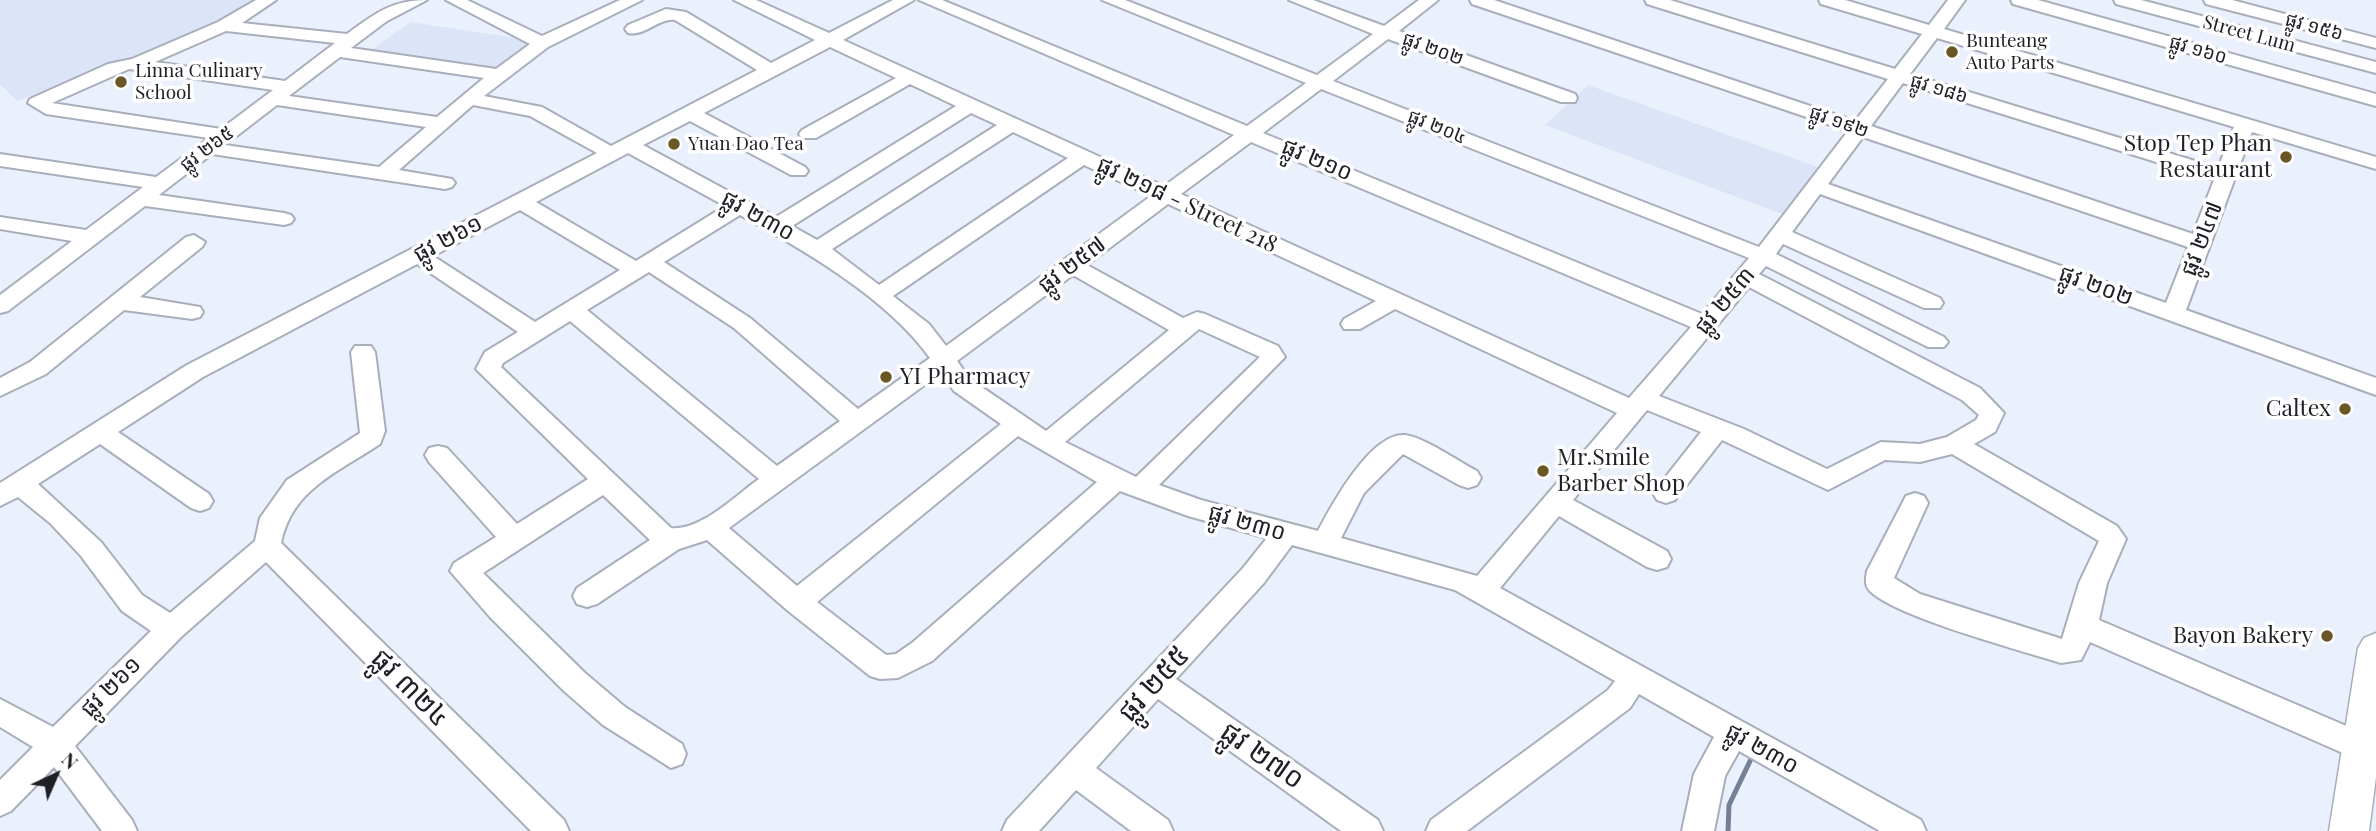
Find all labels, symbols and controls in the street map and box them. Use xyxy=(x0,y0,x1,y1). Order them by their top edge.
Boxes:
street label: ផ្លូវ ១៥៦ xyxy=(2282,8,2346,46)
street label: Street Lum xyxy=(2200,11,2298,57)
street label: ផ្លូវ ២០២ xyxy=(1399,27,1467,71)
place label: Bunteang Auto Parts xyxy=(1966,30,2054,74)
street label: ផ្លូវ ១៦០ xyxy=(2166,31,2230,69)
marker: Bunteang Auto Parts xyxy=(1944,44,1960,60)
place label: Linna Culinary School xyxy=(135,60,263,104)
street label: ផ្លូវ ១៨៦ xyxy=(1907,69,1971,109)
marker: Linna Culinary School xyxy=(113,74,129,90)
street label: ផ្លូវ ១៩២ xyxy=(1806,101,1872,143)
street label: ផ្លូវ ២០៤ xyxy=(1404,105,1470,149)
street label: ផ្លូវ ២៦៥ xyxy=(176,121,238,177)
place label: Stop Tep Phan Restaurant xyxy=(2124,130,2272,184)
place label: Yuan Dao Tea xyxy=(688,133,804,155)
street label: ផ្លូវ ២១០ xyxy=(1277,133,1357,187)
marker: Yuan Dao Tea xyxy=(666,136,682,152)
marker: Stop Tep Phan Restaurant xyxy=(2278,149,2294,165)
street label: ផ្លូវ ២១៨ - Street 218 xyxy=(1092,151,1282,259)
street label: ផ្លូវ ២៣០ xyxy=(717,185,799,247)
street label: ផ្លូវ ២៤៧ xyxy=(2175,198,2229,280)
street label: ផ្លូវ ២៦១ xyxy=(409,209,487,269)
street label: ផ្លូវ ២៥៧ xyxy=(1033,231,1111,299)
street label: ផ្លូវ ២០២ xyxy=(2055,260,2137,312)
street label: ផ្លូវ ២៥៣ xyxy=(1689,262,1761,340)
place label: YI Pharmacy xyxy=(900,363,1030,391)
marker: YI Pharmacy xyxy=(878,369,894,385)
place label: Caltex xyxy=(2266,395,2331,423)
marker: Caltex xyxy=(2337,401,2353,417)
place label: Mr.Smile Barber Shop xyxy=(1557,444,1685,498)
marker: Mr.Smile Barber Shop xyxy=(1535,463,1551,479)
street label: ផ្លូវ ២៣០ xyxy=(1205,499,1289,547)
place label: Bayon Bakery xyxy=(2173,622,2313,650)
marker: Bayon Bakery xyxy=(2319,628,2335,644)
street label: ផ្លូវ ២៥៥ xyxy=(1111,639,1197,729)
street label: ផ្លូវ ៣២៤ xyxy=(364,642,456,734)
street label: ផ្លូវ ២៦១ xyxy=(75,651,147,723)
street label: ផ្លូវ ២៧០ xyxy=(1214,715,1310,797)
street label: ផ្លូវ ២៣០ xyxy=(1721,718,1803,780)
north arrow xyxy=(21,740,91,810)
text: N xyxy=(57,746,85,774)

